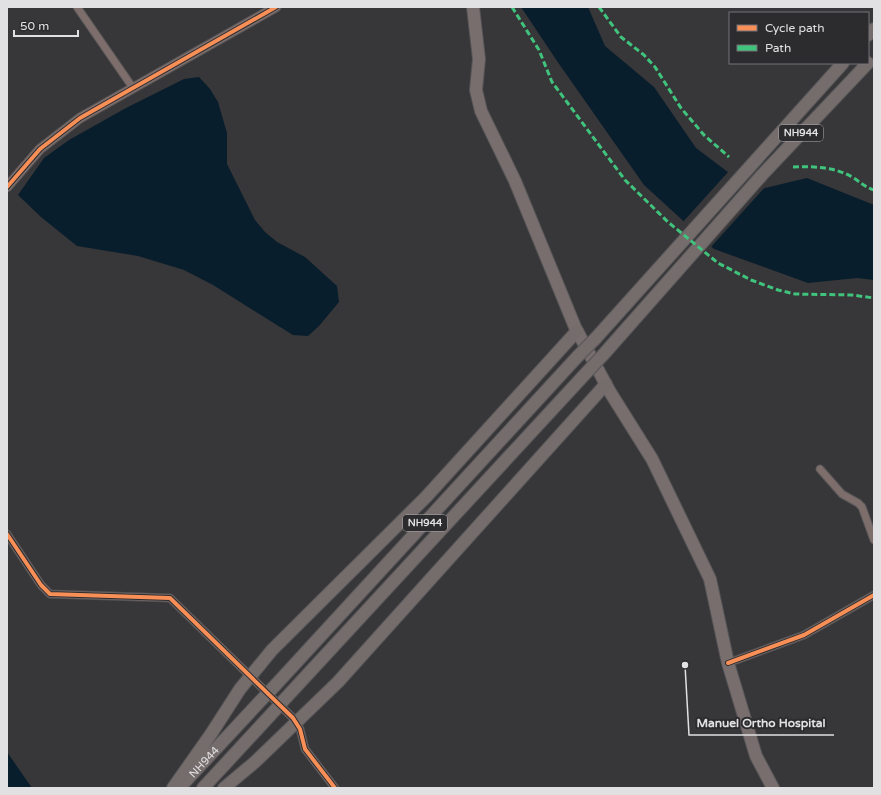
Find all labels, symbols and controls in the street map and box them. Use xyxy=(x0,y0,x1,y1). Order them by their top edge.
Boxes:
scale bar xyxy=(14,12,78,38)
legend xyxy=(729,12,869,64)
text: 50 m xyxy=(20,19,49,33)
text: Cycle path xyxy=(765,21,824,35)
text: Path xyxy=(765,41,791,55)
road number: NH944 xyxy=(779,125,823,141)
road number: NH944 xyxy=(403,515,447,531)
callout: Manuel Ortho Hospital xyxy=(689,711,834,735)
text: Manuel Ortho Hospital xyxy=(696,716,826,731)
street label: NH944 xyxy=(186,743,221,780)

